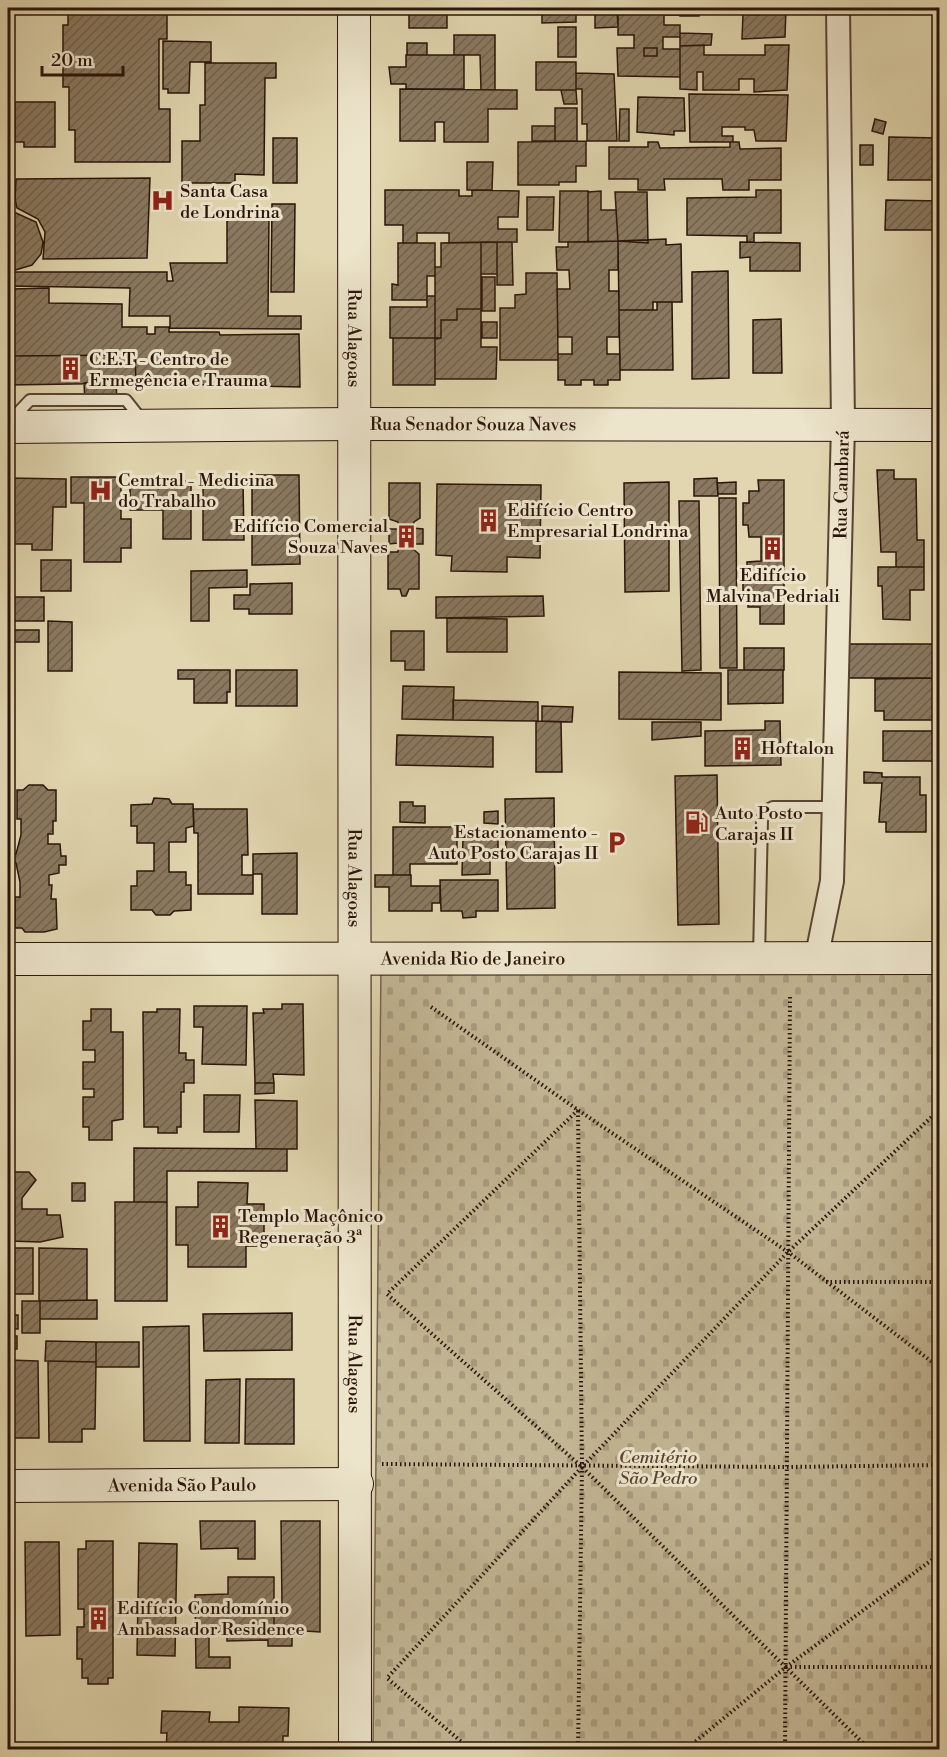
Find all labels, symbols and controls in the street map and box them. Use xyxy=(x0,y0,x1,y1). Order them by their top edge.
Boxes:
scale bar xyxy=(42,39,123,77)
text: 20 m xyxy=(51,49,93,72)
place label: Santa Casa de Londrina xyxy=(180,180,281,224)
hospital icon: Santa Casa de Londrina xyxy=(149,188,175,214)
street label: Rua Alagoas xyxy=(343,289,366,388)
place label: C.E.T - Centro de Ermegência e Trauma xyxy=(89,348,269,392)
building icon: C.E.T - Centro de Ermegência e Trauma xyxy=(58,356,84,382)
street label: Rua Senador Souza Naves xyxy=(370,413,576,436)
street label: Rua Cambará xyxy=(829,429,854,539)
place label: Cemtral - Medicina do Trabalho xyxy=(118,469,275,513)
hospital icon: Cemtral - Medicina do Trabalho xyxy=(87,477,113,503)
place label: Edifício Centro Empresarial Londrina xyxy=(507,499,689,543)
building icon: Edifício Centro Empresarial Londrina xyxy=(476,507,502,533)
place label: Edifício Comercial Souza Naves xyxy=(233,515,389,559)
building icon: Edifício Comercial Souza Naves xyxy=(393,523,419,549)
building icon: Edifício Malvina Pedriali xyxy=(760,536,786,562)
place label: Edifício Malvina Pedriali xyxy=(706,564,840,608)
building icon: Hoftalon xyxy=(730,735,756,761)
place label: Hoftalon xyxy=(761,737,835,760)
place label: Auto Posto Carajas II xyxy=(714,802,803,846)
fuel station icon: Auto Posto Carajas II xyxy=(684,810,710,836)
place label: Estacionamento - Auto Posto Carajas II xyxy=(427,821,598,865)
street label: Rua Alagoas xyxy=(343,829,366,928)
parking icon: Estacionamento - Auto Posto Carajas II xyxy=(603,829,629,855)
street label: Avenida Rio de Janeiro xyxy=(380,947,565,970)
place label: Templo Maçônico Regeneração 3ª xyxy=(238,1205,383,1249)
building icon: Templo Maçônico Regeneração 3ª xyxy=(207,1213,233,1239)
street label: Rua Alagoas xyxy=(343,1315,366,1414)
park label: Cemitério São Pedro xyxy=(619,1446,697,1490)
street label: Avenida São Paulo xyxy=(107,1473,256,1497)
place label: Edifício Condomínio Ambassador Residence xyxy=(116,1597,305,1641)
building icon: Edifício Condomínio Ambassador Residence xyxy=(86,1605,112,1631)

